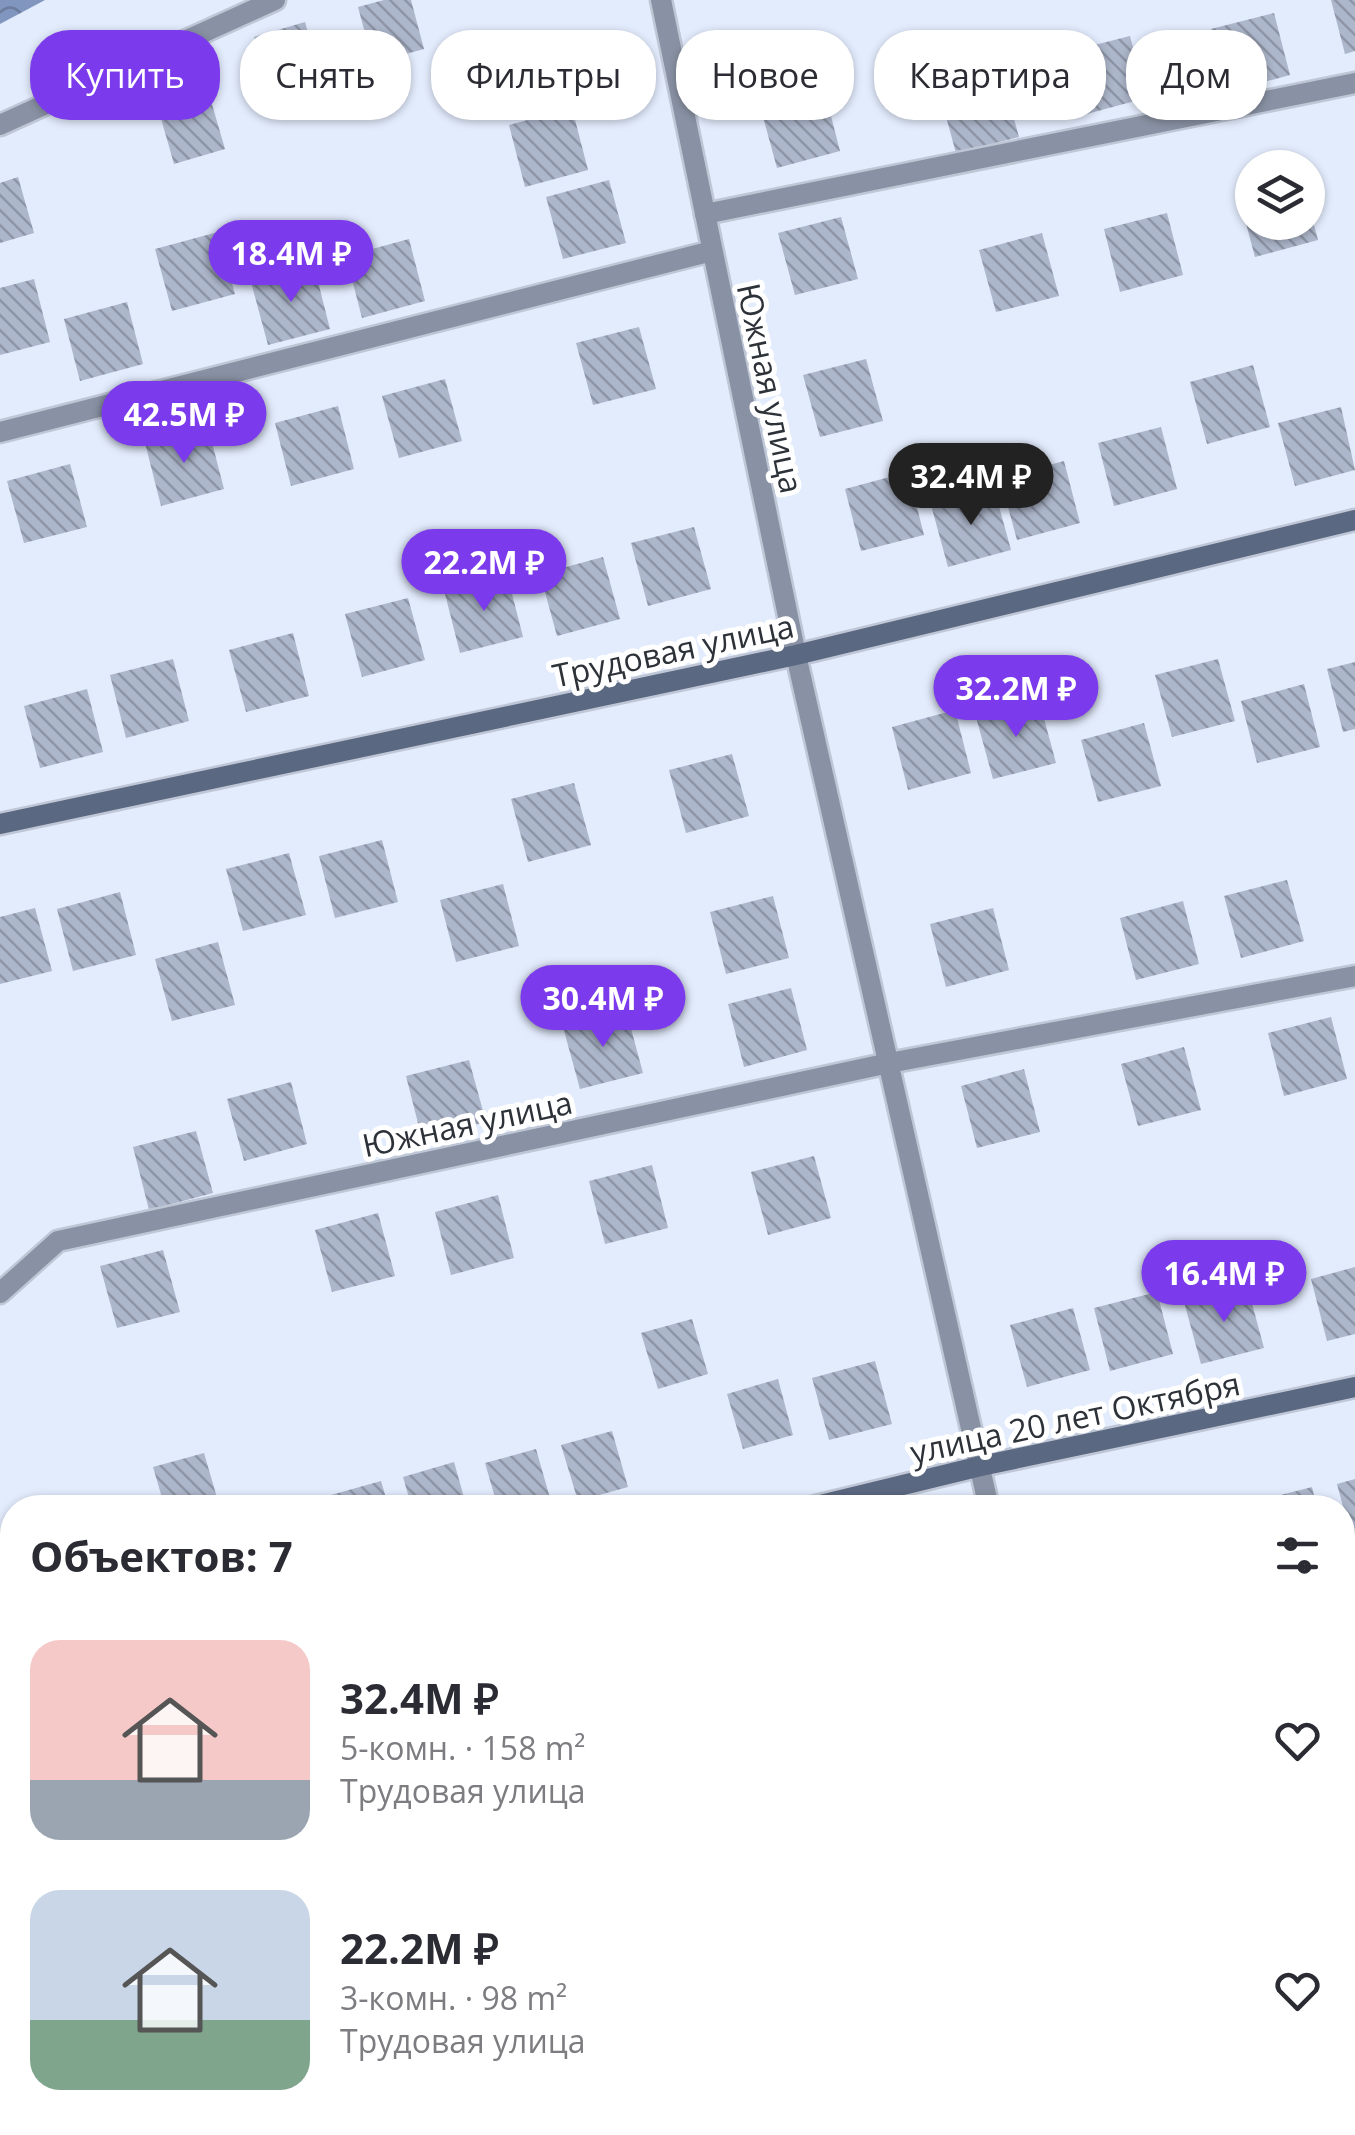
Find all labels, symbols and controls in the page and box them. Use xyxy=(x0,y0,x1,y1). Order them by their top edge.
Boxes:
chip: Купить xyxy=(30,30,220,120)
chip: Снять xyxy=(240,30,411,120)
chip: Фильтры xyxy=(431,30,656,120)
chip: Новое xyxy=(676,30,854,120)
chip: Квартира xyxy=(874,30,1106,120)
chip: Дом xyxy=(1126,30,1267,120)
map controls xyxy=(1235,150,1325,240)
button: layers xyxy=(1235,150,1325,240)
pin: 18.4M ₽ xyxy=(199,220,383,305)
text: 18.4M ₽ xyxy=(230,231,352,274)
street label: Южная улица xyxy=(728,279,814,497)
pin: 42.5M ₽ xyxy=(92,381,276,466)
text: 42.5M ₽ xyxy=(123,392,245,435)
pin: 32.4M ₽ xyxy=(879,443,1063,528)
text: 32.4M ₽ xyxy=(910,454,1032,497)
pin: 22.2M ₽ xyxy=(392,529,576,614)
text: 22.2M ₽ xyxy=(423,540,545,583)
street label: Трудовая улица xyxy=(548,603,798,697)
pin: 32.2M ₽ xyxy=(924,655,1108,740)
text: 32.2M ₽ xyxy=(955,666,1077,709)
pin: 30.4M ₽ xyxy=(511,965,695,1050)
text: 30.4M ₽ xyxy=(542,976,664,1019)
street label: Южная улица xyxy=(358,1080,576,1166)
pin: 16.4M ₽ xyxy=(1132,1240,1316,1325)
text: 16.4M ₽ xyxy=(1163,1251,1285,1294)
street label: улица 20 лет Октября xyxy=(906,1361,1244,1473)
text: Объектов: 7 xyxy=(30,1527,293,1584)
icon: filters xyxy=(1270,1528,1325,1583)
text: 32.4M ₽ xyxy=(340,1669,499,1726)
icon: home xyxy=(110,1680,230,1800)
icon: heart xyxy=(1270,1713,1325,1768)
text: 5-комн. · 158 m² xyxy=(340,1726,585,1769)
text: Трудовая улица xyxy=(340,1769,586,1812)
text: 22.2M ₽ xyxy=(340,1919,499,1976)
icon: home xyxy=(110,1930,230,2050)
icon: heart xyxy=(1270,1963,1325,2018)
text: 3-комн. · 98 m² xyxy=(340,1976,567,2019)
text: Трудовая улица xyxy=(340,2019,586,2062)

